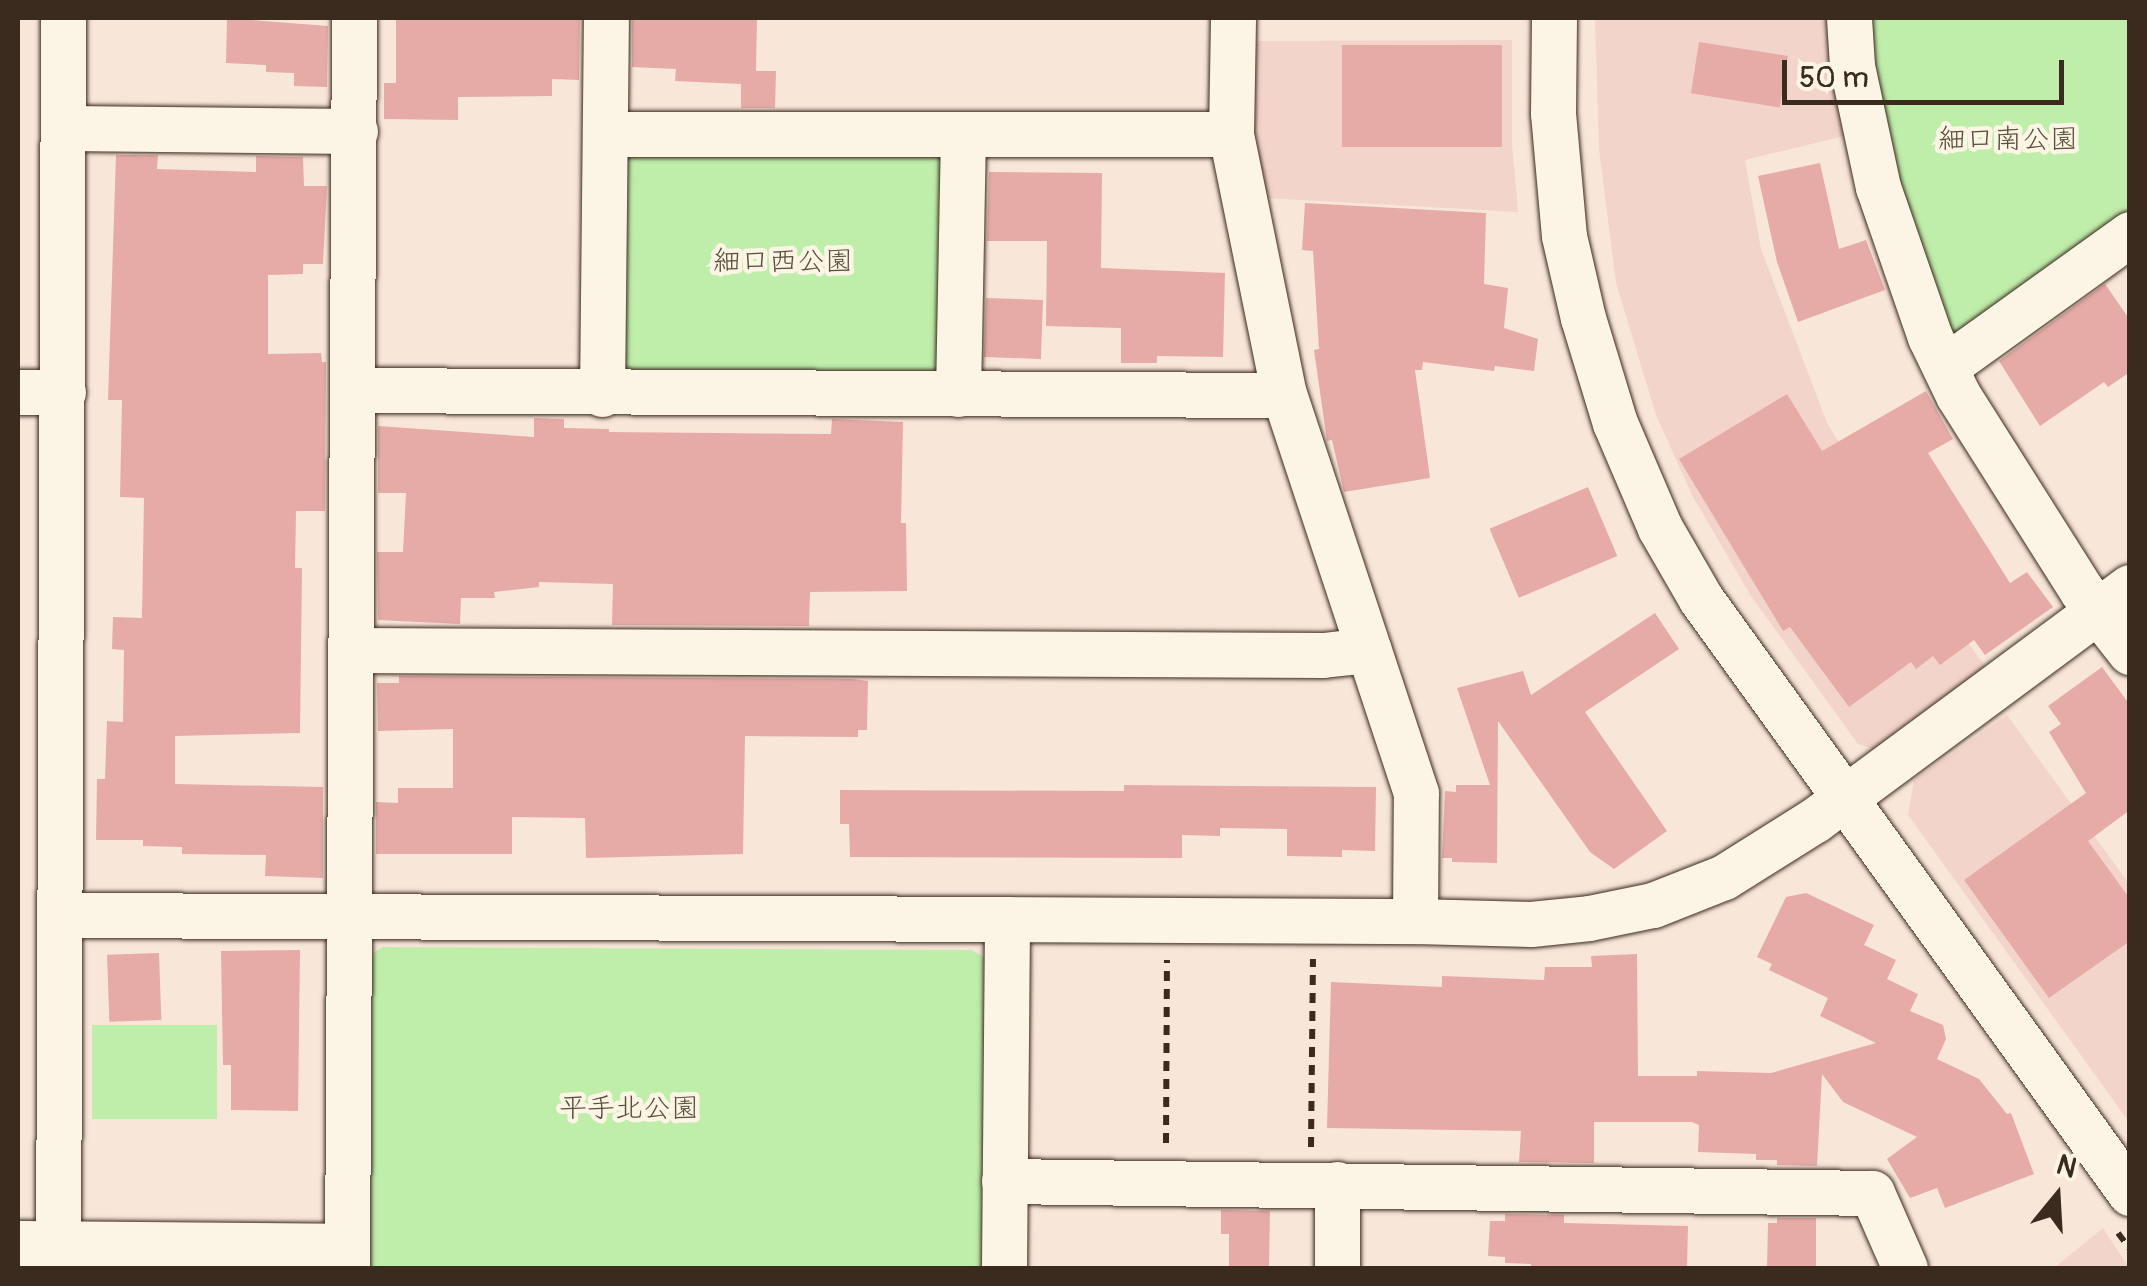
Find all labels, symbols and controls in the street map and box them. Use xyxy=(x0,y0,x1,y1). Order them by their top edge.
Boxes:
scale bar xyxy=(1787,40,2070,102)
text: 50 m xyxy=(1799,59,1869,96)
park label: 細口南公園 xyxy=(1938,123,2078,157)
park label: 細口西公園 xyxy=(713,245,853,279)
park label: 平手北公園 xyxy=(559,1092,699,1126)
north arrow xyxy=(2007,1146,2107,1246)
text: N xyxy=(2052,1147,2081,1187)

